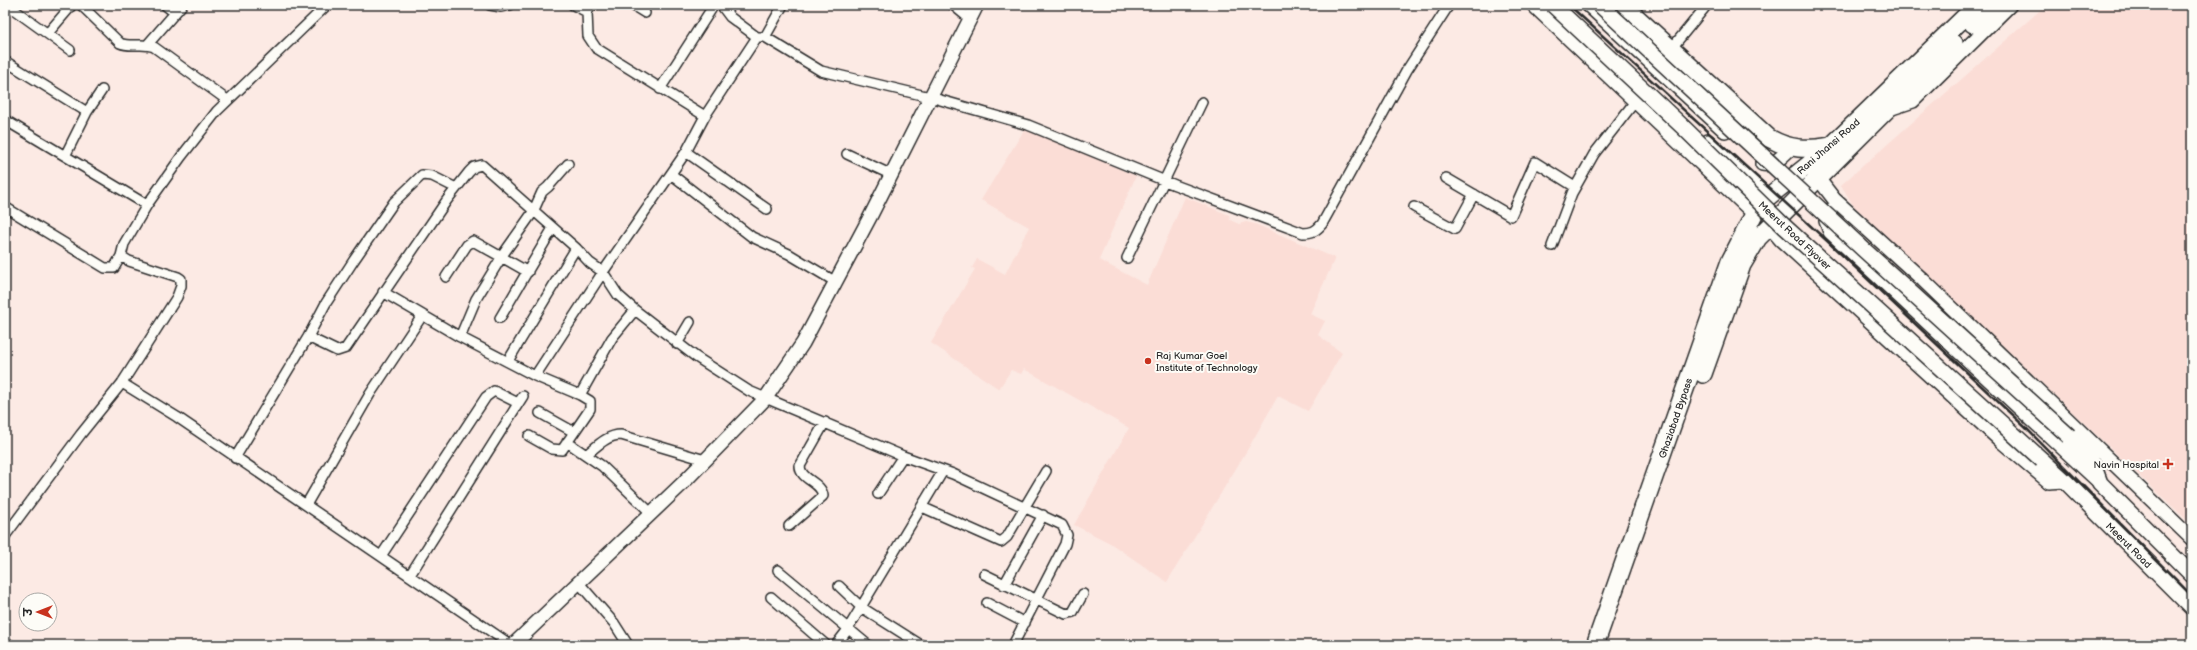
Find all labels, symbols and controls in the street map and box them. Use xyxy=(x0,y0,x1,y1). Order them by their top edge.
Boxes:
street label: Rani Jhansi Road xyxy=(1795,116,1863,177)
street label: Meerut Road Flyover xyxy=(1756,199,1833,273)
place label: Raj Kumar Goel Institute of Technology xyxy=(1156,350,1258,374)
marker: Raj Kumar Goel Institute of Technology xyxy=(1143,356,1153,366)
street label: Ghaziabad Bypass xyxy=(1657,377,1695,460)
marker: Navin Hospital xyxy=(2162,458,2174,470)
place label: Navin Hospital xyxy=(2094,459,2159,471)
street label: Meerut Road xyxy=(2103,520,2154,571)
north arrow xyxy=(18,592,58,632)
text: उ xyxy=(22,607,35,617)

